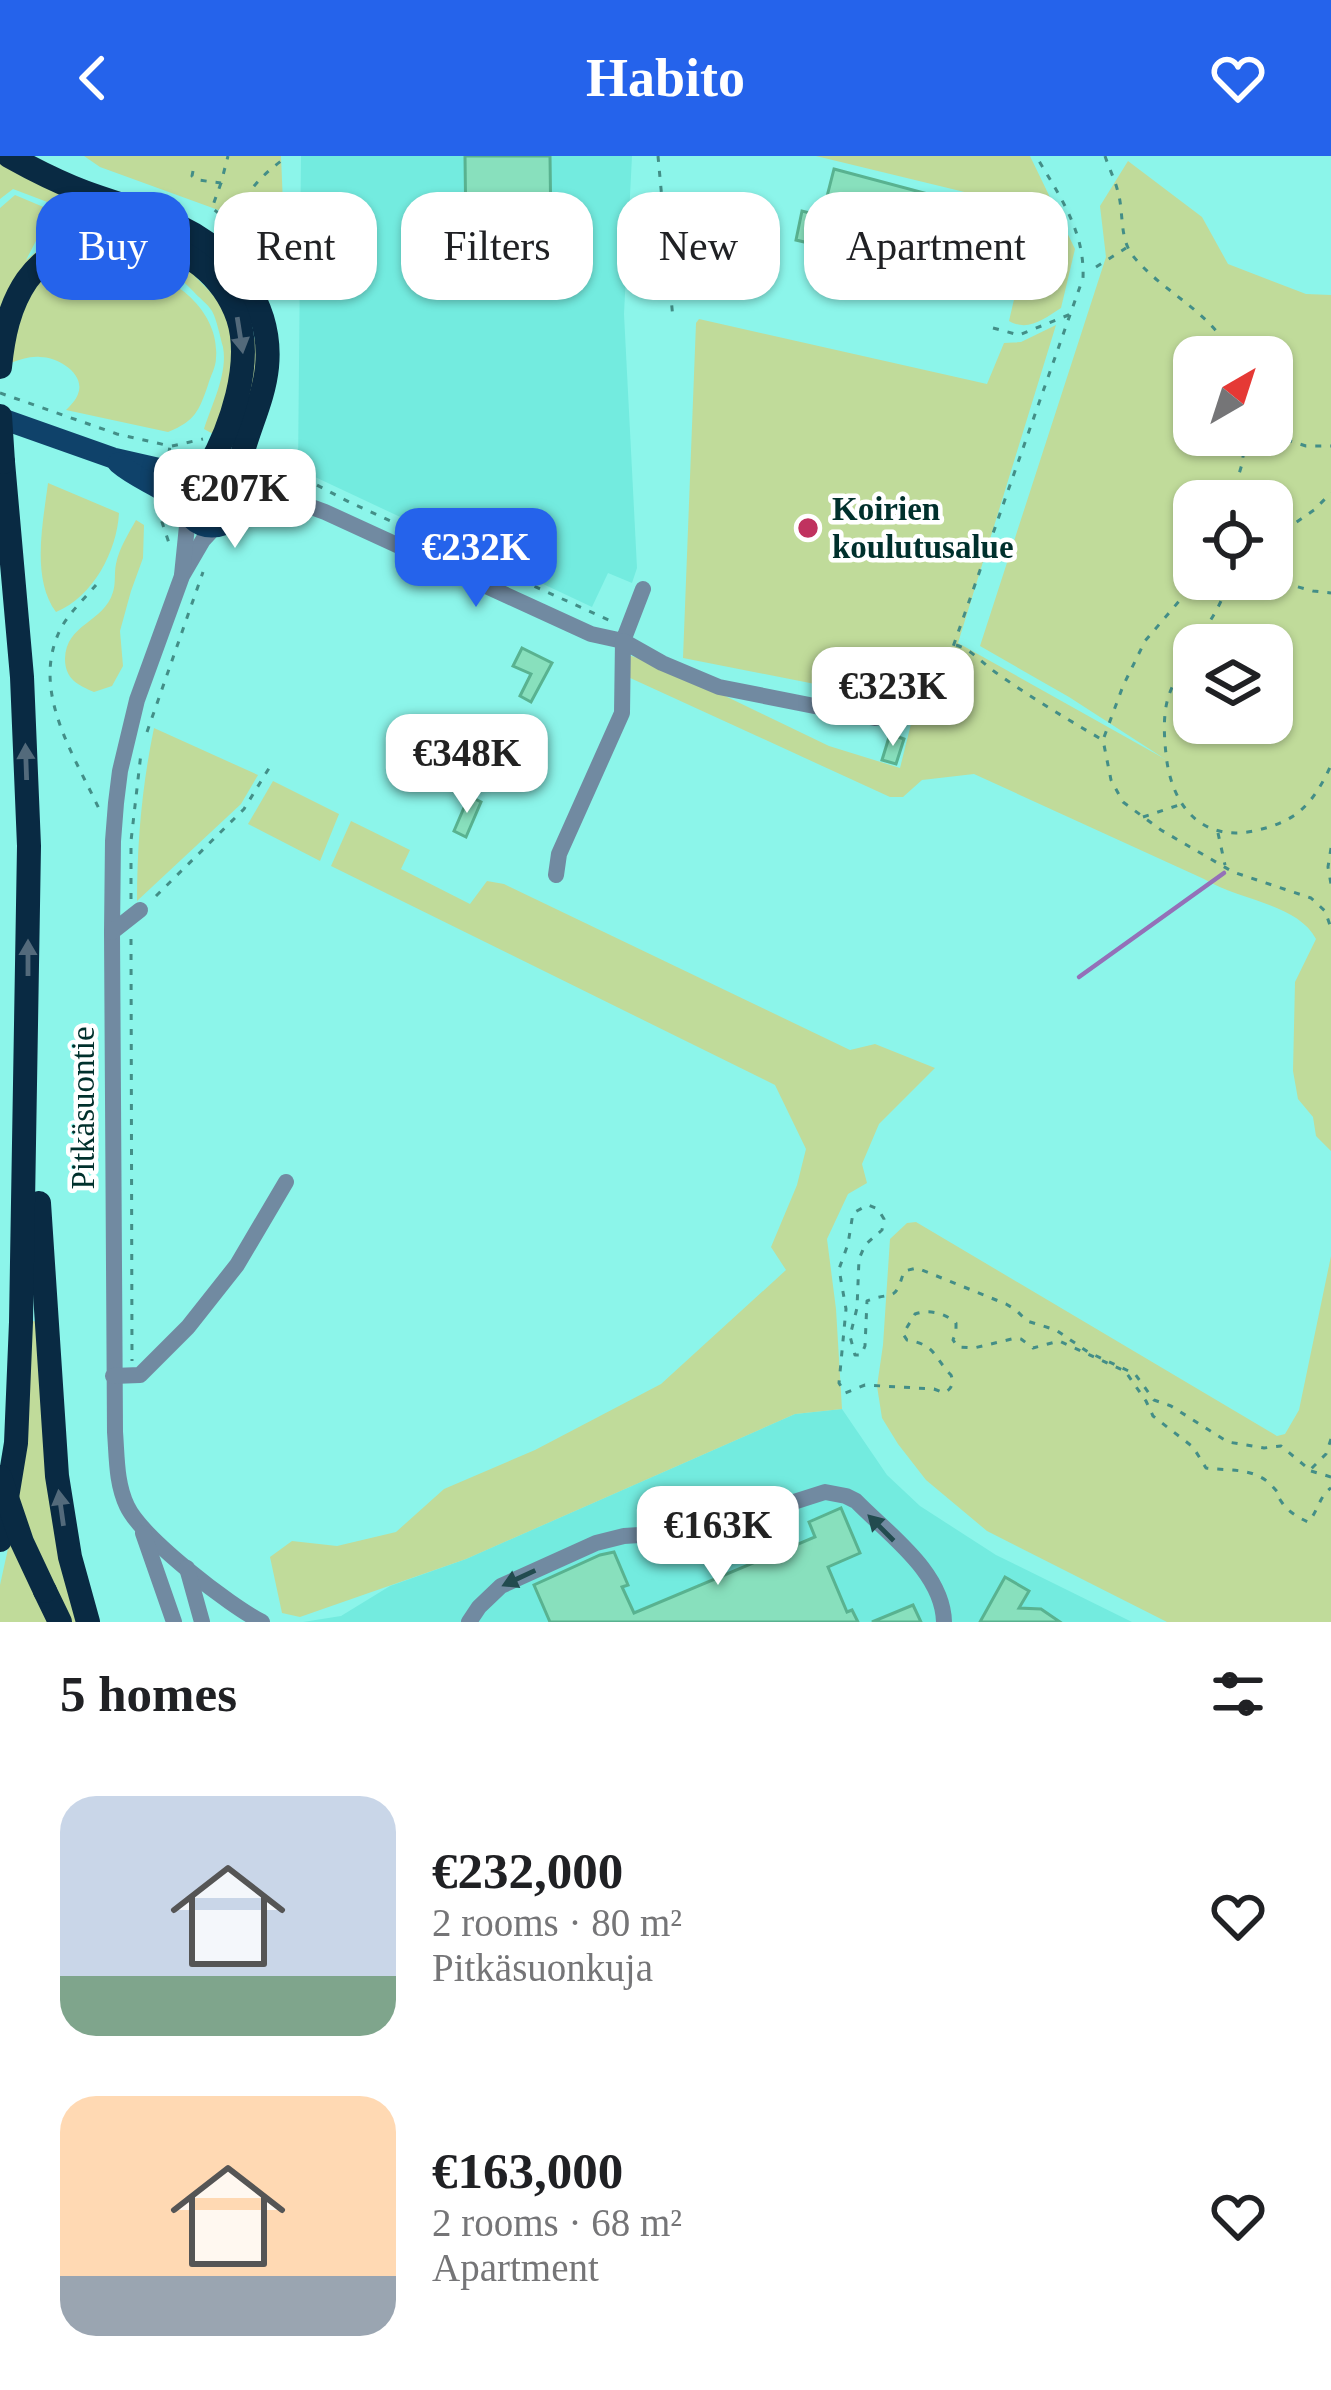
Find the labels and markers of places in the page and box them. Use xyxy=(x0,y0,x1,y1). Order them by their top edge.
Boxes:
pin: €207K xyxy=(151,449,319,551)
place label: Koirien koulutusalue xyxy=(832,491,1014,565)
pin: €232K xyxy=(392,508,560,610)
marker: Koirien koulutusalue xyxy=(795,515,821,541)
pin: €323K xyxy=(809,647,977,749)
pin: €348K xyxy=(383,714,551,816)
pin: €163K xyxy=(634,1486,802,1588)

